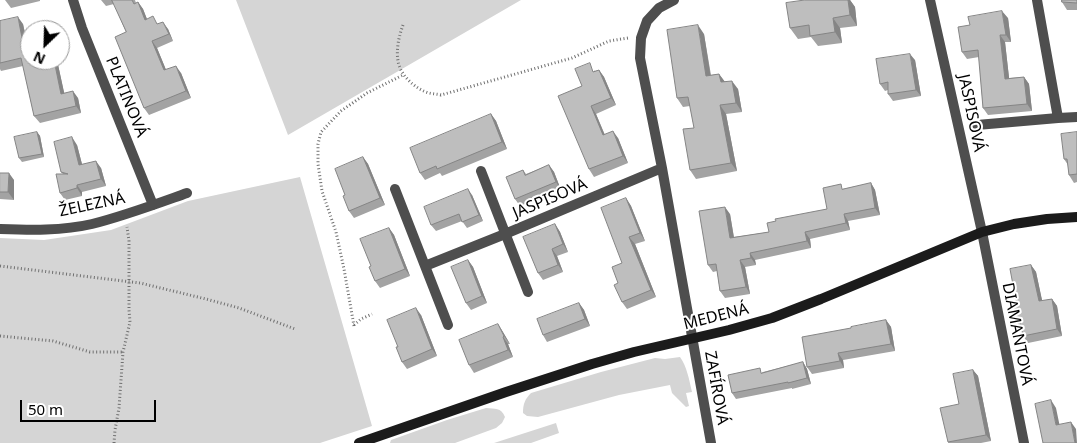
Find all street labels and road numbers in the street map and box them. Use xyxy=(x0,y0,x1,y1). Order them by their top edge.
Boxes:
street label: PLATINOVÁ xyxy=(101,54,151,140)
street label: JASPISOVÁ xyxy=(953,72,989,154)
street label: JASPISOVÁ xyxy=(510,175,590,223)
street label: ŽELEZNÁ xyxy=(57,189,127,221)
street label: DIAMANTOVÁ xyxy=(998,281,1036,387)
street label: MEDENÁ xyxy=(681,300,751,334)
street label: ZAFÍROVÁ xyxy=(700,350,732,426)

